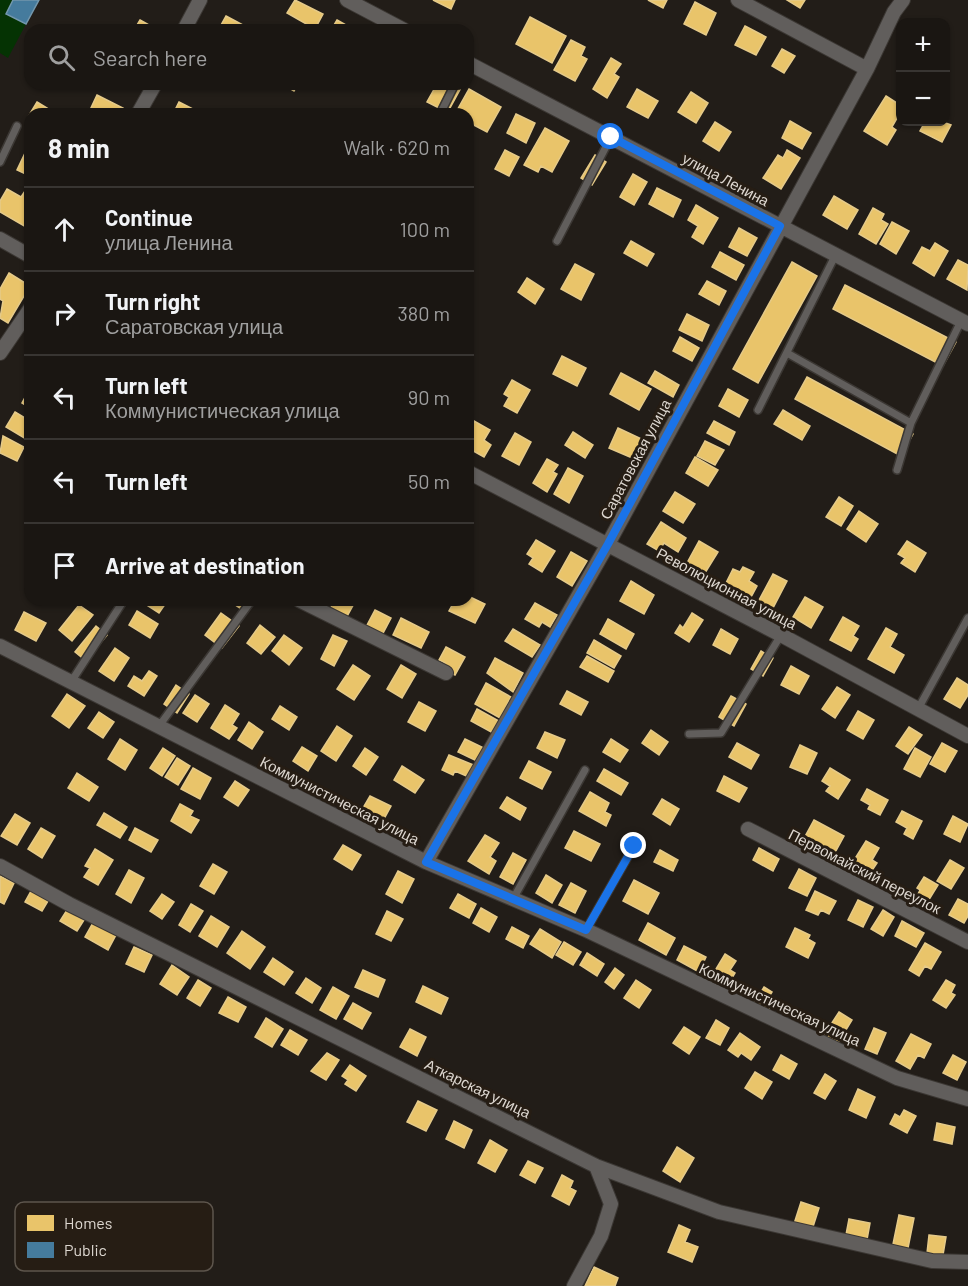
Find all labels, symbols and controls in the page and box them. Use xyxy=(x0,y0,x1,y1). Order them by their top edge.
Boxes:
map controls xyxy=(896,18,950,126)
button: + xyxy=(896,18,950,72)
search box xyxy=(24,24,474,90)
icon: search xyxy=(45,41,78,74)
text: Search here xyxy=(93,44,207,70)
button: − xyxy=(896,72,950,126)
route start xyxy=(597,123,623,149)
text: 8 min xyxy=(48,132,110,163)
text: Walk · 620 m xyxy=(343,135,450,159)
street label: улица Ленина xyxy=(680,149,773,210)
text: Continue xyxy=(105,204,193,230)
icon: ahead xyxy=(48,213,81,246)
text: 100 m xyxy=(400,217,450,241)
text: улица Ленина xyxy=(105,230,233,254)
text: Turn right xyxy=(105,288,200,314)
icon: right xyxy=(48,297,81,330)
text: 380 m xyxy=(397,301,450,325)
text: Саратовская улица xyxy=(105,314,283,338)
text: Turn left xyxy=(105,372,188,398)
icon: left xyxy=(48,381,81,414)
text: 90 m xyxy=(408,385,450,409)
street label: Саратовская улица xyxy=(596,395,675,522)
text: Коммунистическая улица xyxy=(105,398,340,422)
icon: left xyxy=(48,465,81,498)
text: Turn left xyxy=(105,468,188,494)
text: 50 m xyxy=(408,469,450,493)
street label: Революционная улица xyxy=(654,543,801,633)
icon: arrive xyxy=(48,549,81,582)
text: Arrive at destination xyxy=(105,552,304,578)
street label: Коммунистическая улица xyxy=(257,752,423,848)
street label: Первомайский переулок xyxy=(786,825,945,917)
route end xyxy=(620,832,646,858)
street label: Коммунистическая улица xyxy=(696,959,864,1050)
street label: Аткарская улица xyxy=(422,1055,534,1122)
legend xyxy=(15,1202,213,1271)
text: Homes xyxy=(64,1213,112,1232)
text: Public xyxy=(64,1240,107,1259)

